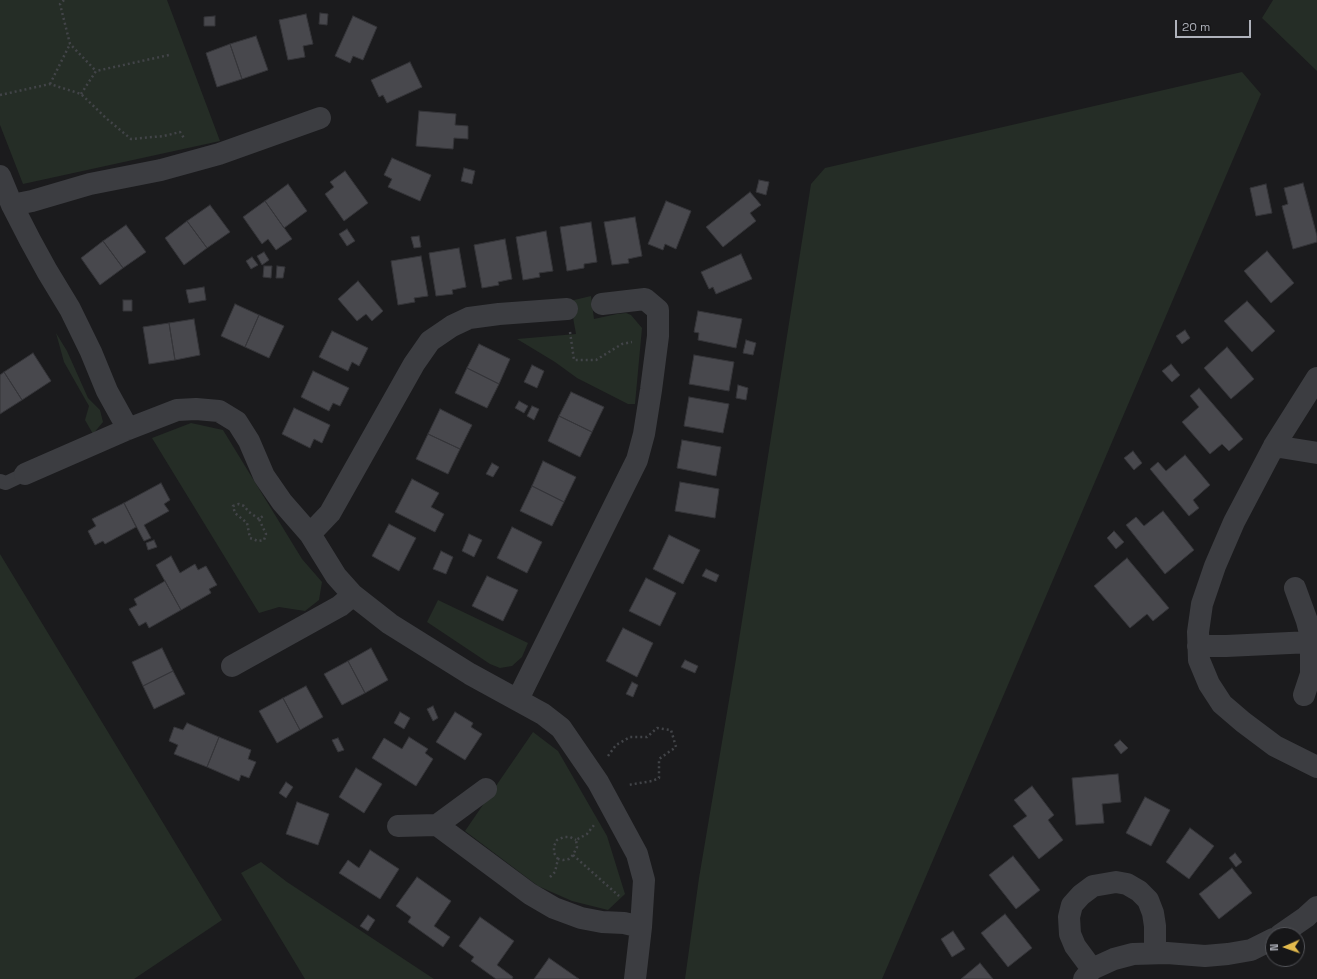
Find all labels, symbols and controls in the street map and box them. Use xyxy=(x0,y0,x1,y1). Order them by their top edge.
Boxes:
scale bar xyxy=(1177,12,1253,38)
text: 20 m xyxy=(1182,19,1210,35)
north arrow xyxy=(1265,927,1305,967)
text: N xyxy=(1267,943,1281,951)

